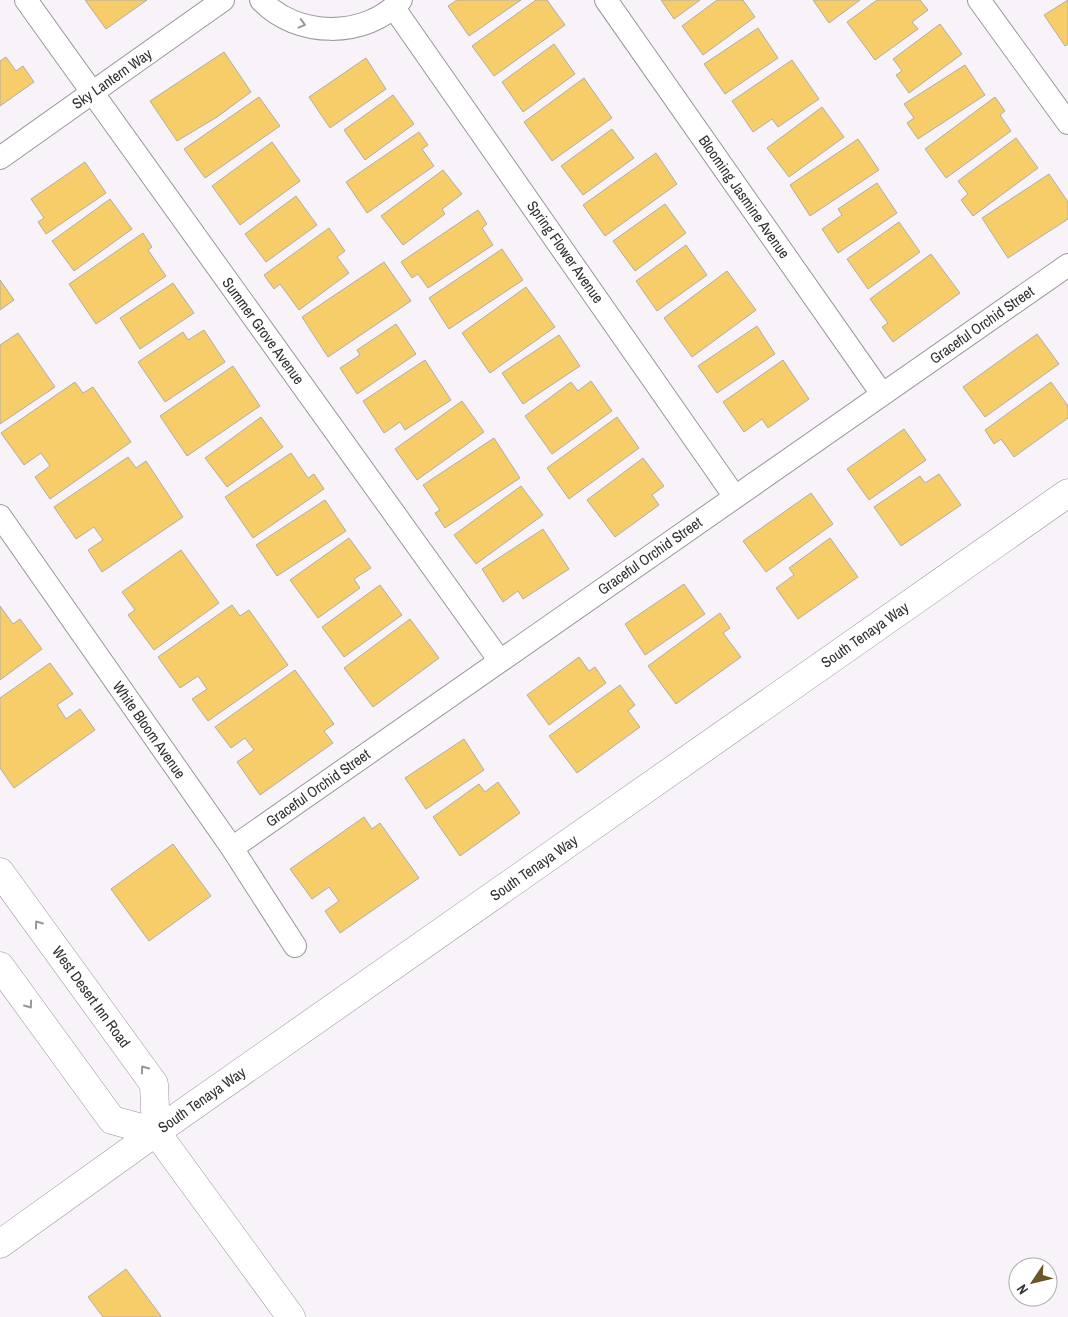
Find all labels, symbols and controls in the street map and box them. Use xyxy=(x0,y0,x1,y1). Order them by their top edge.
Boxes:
one-way arrow xyxy=(298,18,307,29)
street label: Sky Lantern Way xyxy=(68,43,157,114)
street label: Blooming Jasmine Avenue xyxy=(694,131,795,263)
street label: Spring Flower Avenue xyxy=(522,196,609,307)
street label: Summer Grove Avenue xyxy=(217,273,310,389)
street label: Graceful Orchid Street xyxy=(925,280,1039,368)
street label: Graceful Orchid Street xyxy=(593,511,707,599)
street label: South Tenaya Way xyxy=(817,596,913,673)
street label: White Bloom Avenue xyxy=(108,677,191,783)
street label: Graceful Orchid Street xyxy=(261,743,375,831)
street label: South Tenaya Way xyxy=(486,829,582,906)
one-way arrow xyxy=(35,921,43,930)
street label: West Desert Inn Road xyxy=(47,942,135,1052)
one-way arrow xyxy=(23,999,32,1009)
street label: South Tenaya Way xyxy=(154,1061,250,1138)
one-way arrow xyxy=(141,1065,150,1075)
north arrow xyxy=(1008,1257,1058,1307)
text: N xyxy=(1013,1281,1032,1298)

